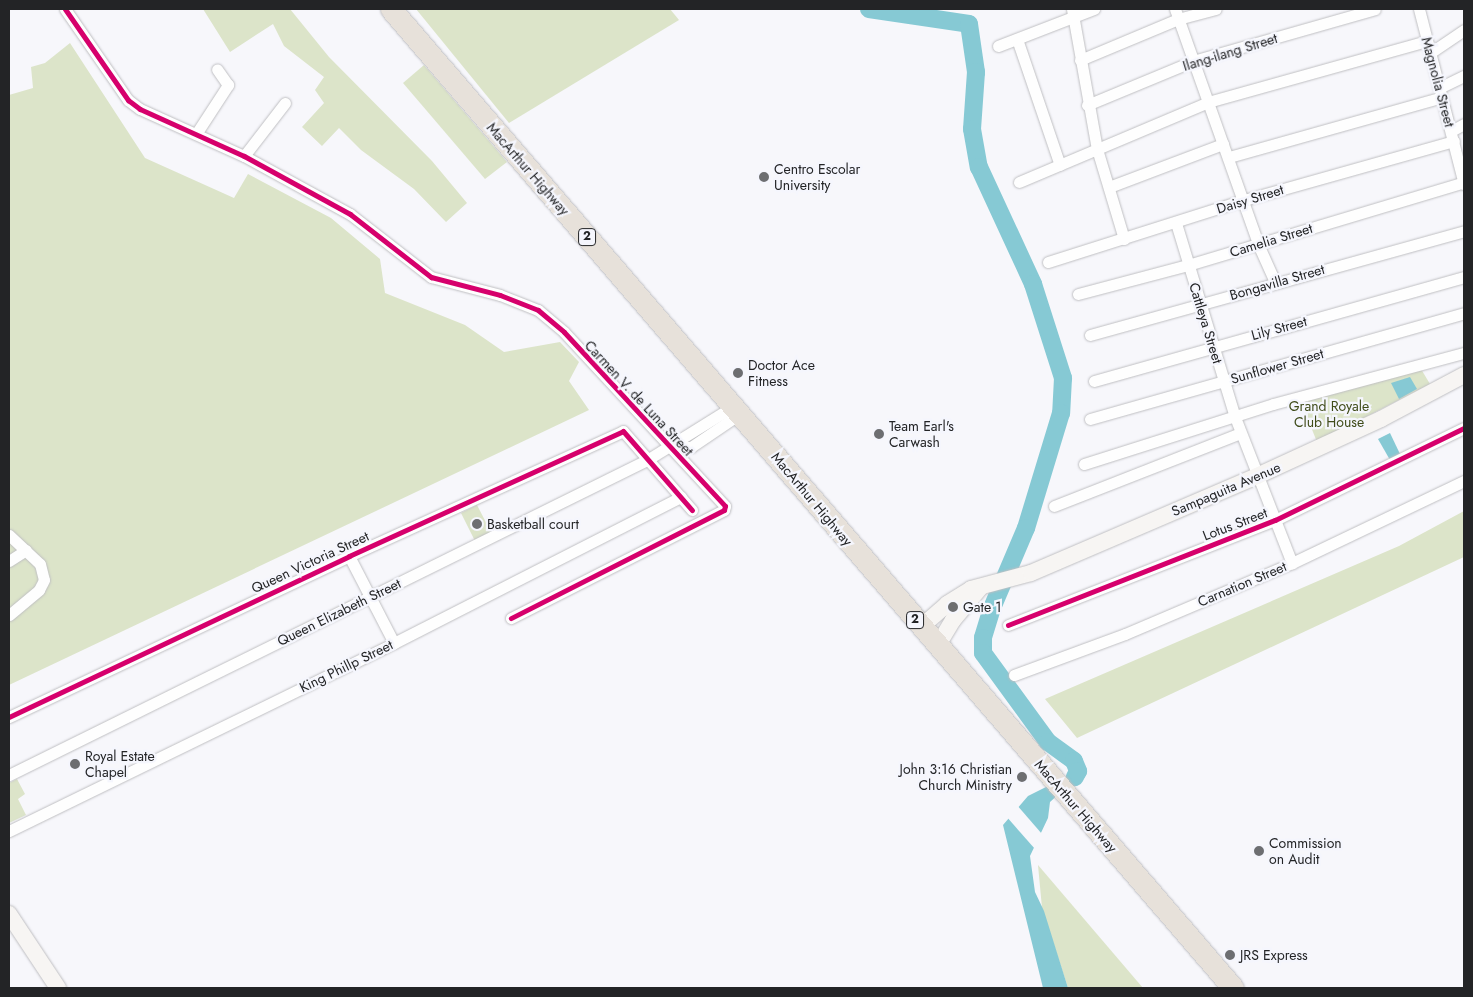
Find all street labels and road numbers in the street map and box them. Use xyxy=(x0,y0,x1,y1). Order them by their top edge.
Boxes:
street label: Ilang-ilang Street xyxy=(1181,30,1279,74)
street label: Magnolia Street xyxy=(1418,35,1458,129)
street label: MacArthur Highway xyxy=(483,119,573,219)
street label: Daisy Street xyxy=(1214,181,1286,217)
street label: Camelia Street xyxy=(1228,219,1314,261)
road number: 2 xyxy=(577,228,597,246)
street label: Bongavilla Street xyxy=(1228,260,1326,304)
street label: Cattleya Street xyxy=(1186,280,1226,366)
street label: Lily Street xyxy=(1249,313,1309,343)
street label: Carmen V. de Luna Street xyxy=(581,337,697,459)
street label: Sunflower Street xyxy=(1229,345,1325,387)
street label: MacArthur Highway xyxy=(768,449,856,549)
street label: Sampaguita Avenue xyxy=(1169,458,1283,520)
street label: Lotus Street xyxy=(1200,504,1270,544)
street label: Queen Victoria Street xyxy=(249,527,371,597)
street label: Carnation Street xyxy=(1195,558,1289,610)
street label: Queen Elizabeth Street xyxy=(274,575,404,649)
road number: 2 xyxy=(905,610,925,630)
street label: King Phillp Street xyxy=(297,636,395,696)
street label: MacArthur Highway xyxy=(1031,756,1121,856)

